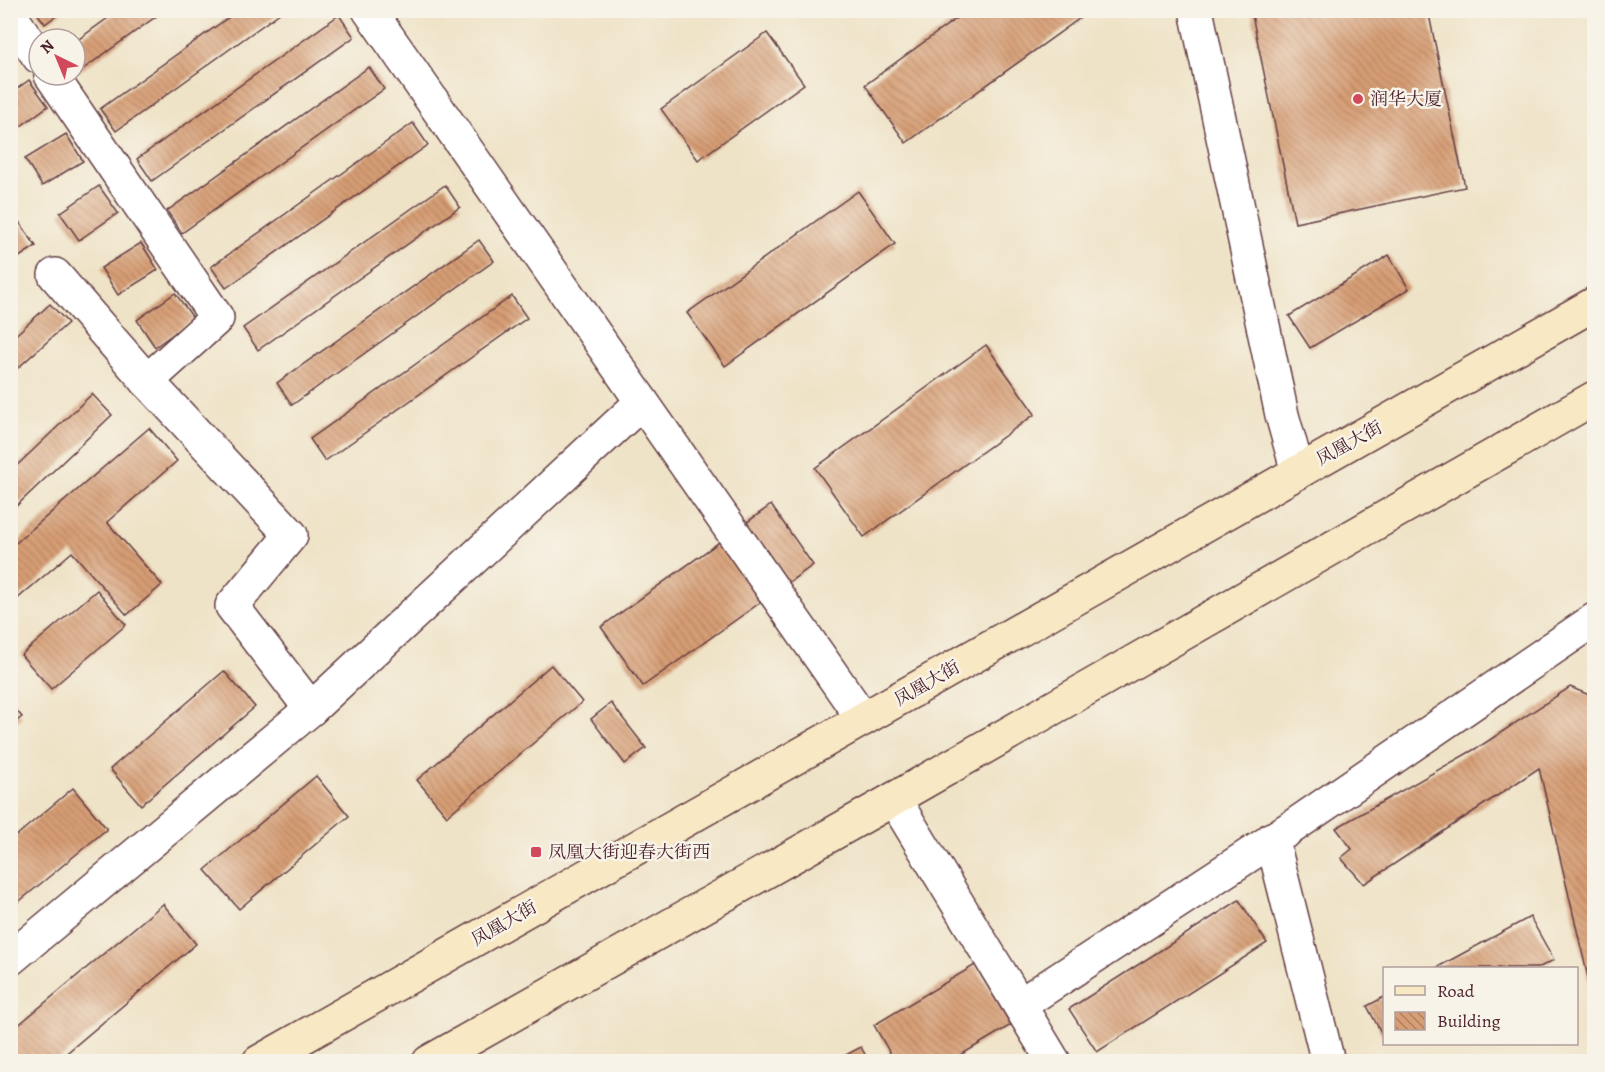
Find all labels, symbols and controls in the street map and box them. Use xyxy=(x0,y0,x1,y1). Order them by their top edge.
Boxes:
north arrow xyxy=(27,27,87,87)
text: N xyxy=(36,35,59,59)
place label: 润华大厦 xyxy=(1370,87,1442,111)
marker: 润华大厦 xyxy=(1351,92,1365,106)
street label: 凤凰大街 xyxy=(1312,415,1386,471)
street label: 凤凰大街 xyxy=(890,655,964,711)
place label: 凤凰大街迎春大街西 xyxy=(548,840,710,864)
marker: 凤凰大街迎春大街西 xyxy=(529,845,543,859)
street label: 凤凰大街 xyxy=(467,895,541,951)
legend xyxy=(1383,967,1578,1045)
text: Road xyxy=(1437,979,1475,1003)
text: Building xyxy=(1437,1009,1501,1033)

